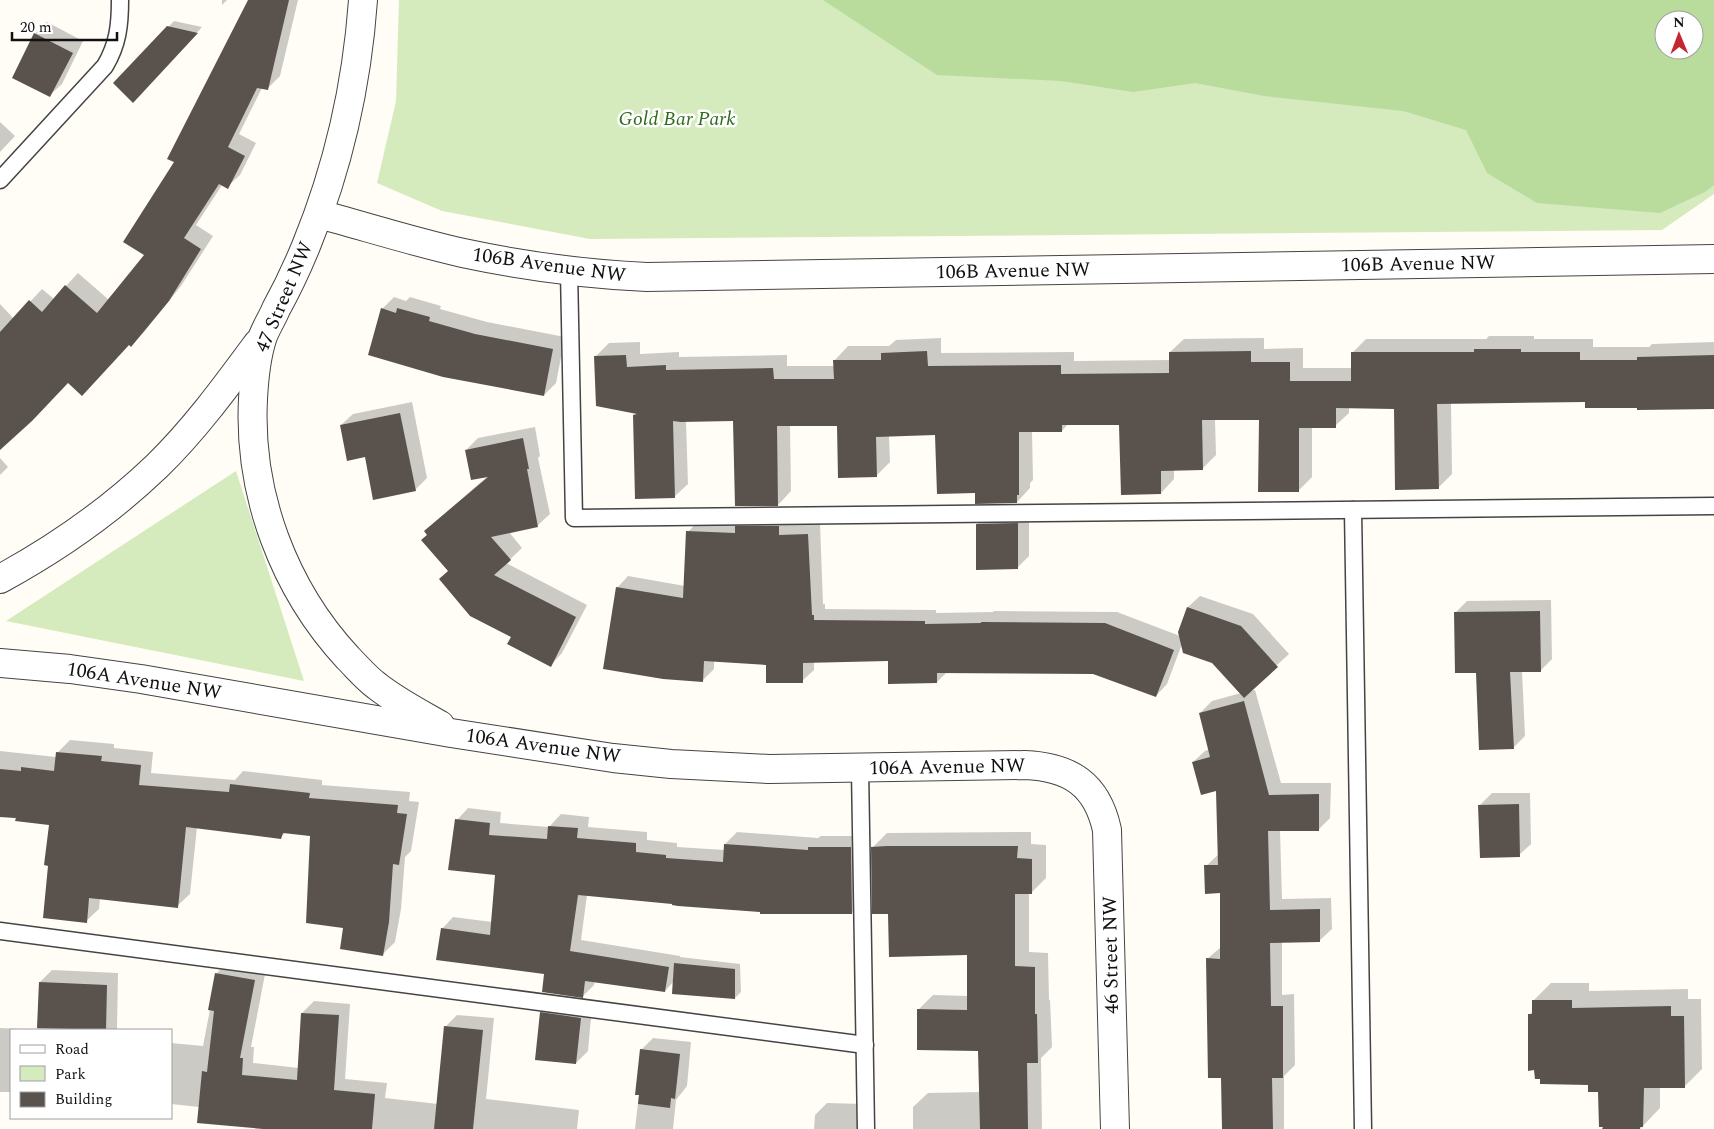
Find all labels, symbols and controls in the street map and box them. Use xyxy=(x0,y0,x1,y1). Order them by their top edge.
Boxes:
scale bar xyxy=(12,10,118,42)
north arrow xyxy=(1654,10,1704,60)
text: N xyxy=(1673,12,1685,33)
text: 20 m xyxy=(20,16,52,39)
park label: Gold Bar Park xyxy=(618,104,736,134)
street label: 47 Street NW xyxy=(247,237,321,357)
street label: 106B Avenue NW xyxy=(470,239,628,291)
street label: 106B Avenue NW xyxy=(1340,248,1496,280)
street label: 106B Avenue NW xyxy=(935,255,1091,287)
street label: 106A Avenue NW xyxy=(64,654,224,708)
street label: 106A Avenue NW xyxy=(463,720,623,772)
street label: 106A Avenue NW xyxy=(869,751,1026,783)
street label: 46 Street NW xyxy=(1095,895,1127,1014)
legend xyxy=(10,1029,172,1119)
text: Road xyxy=(55,1038,89,1061)
text: Park xyxy=(55,1063,86,1086)
text: Building xyxy=(55,1088,112,1111)

